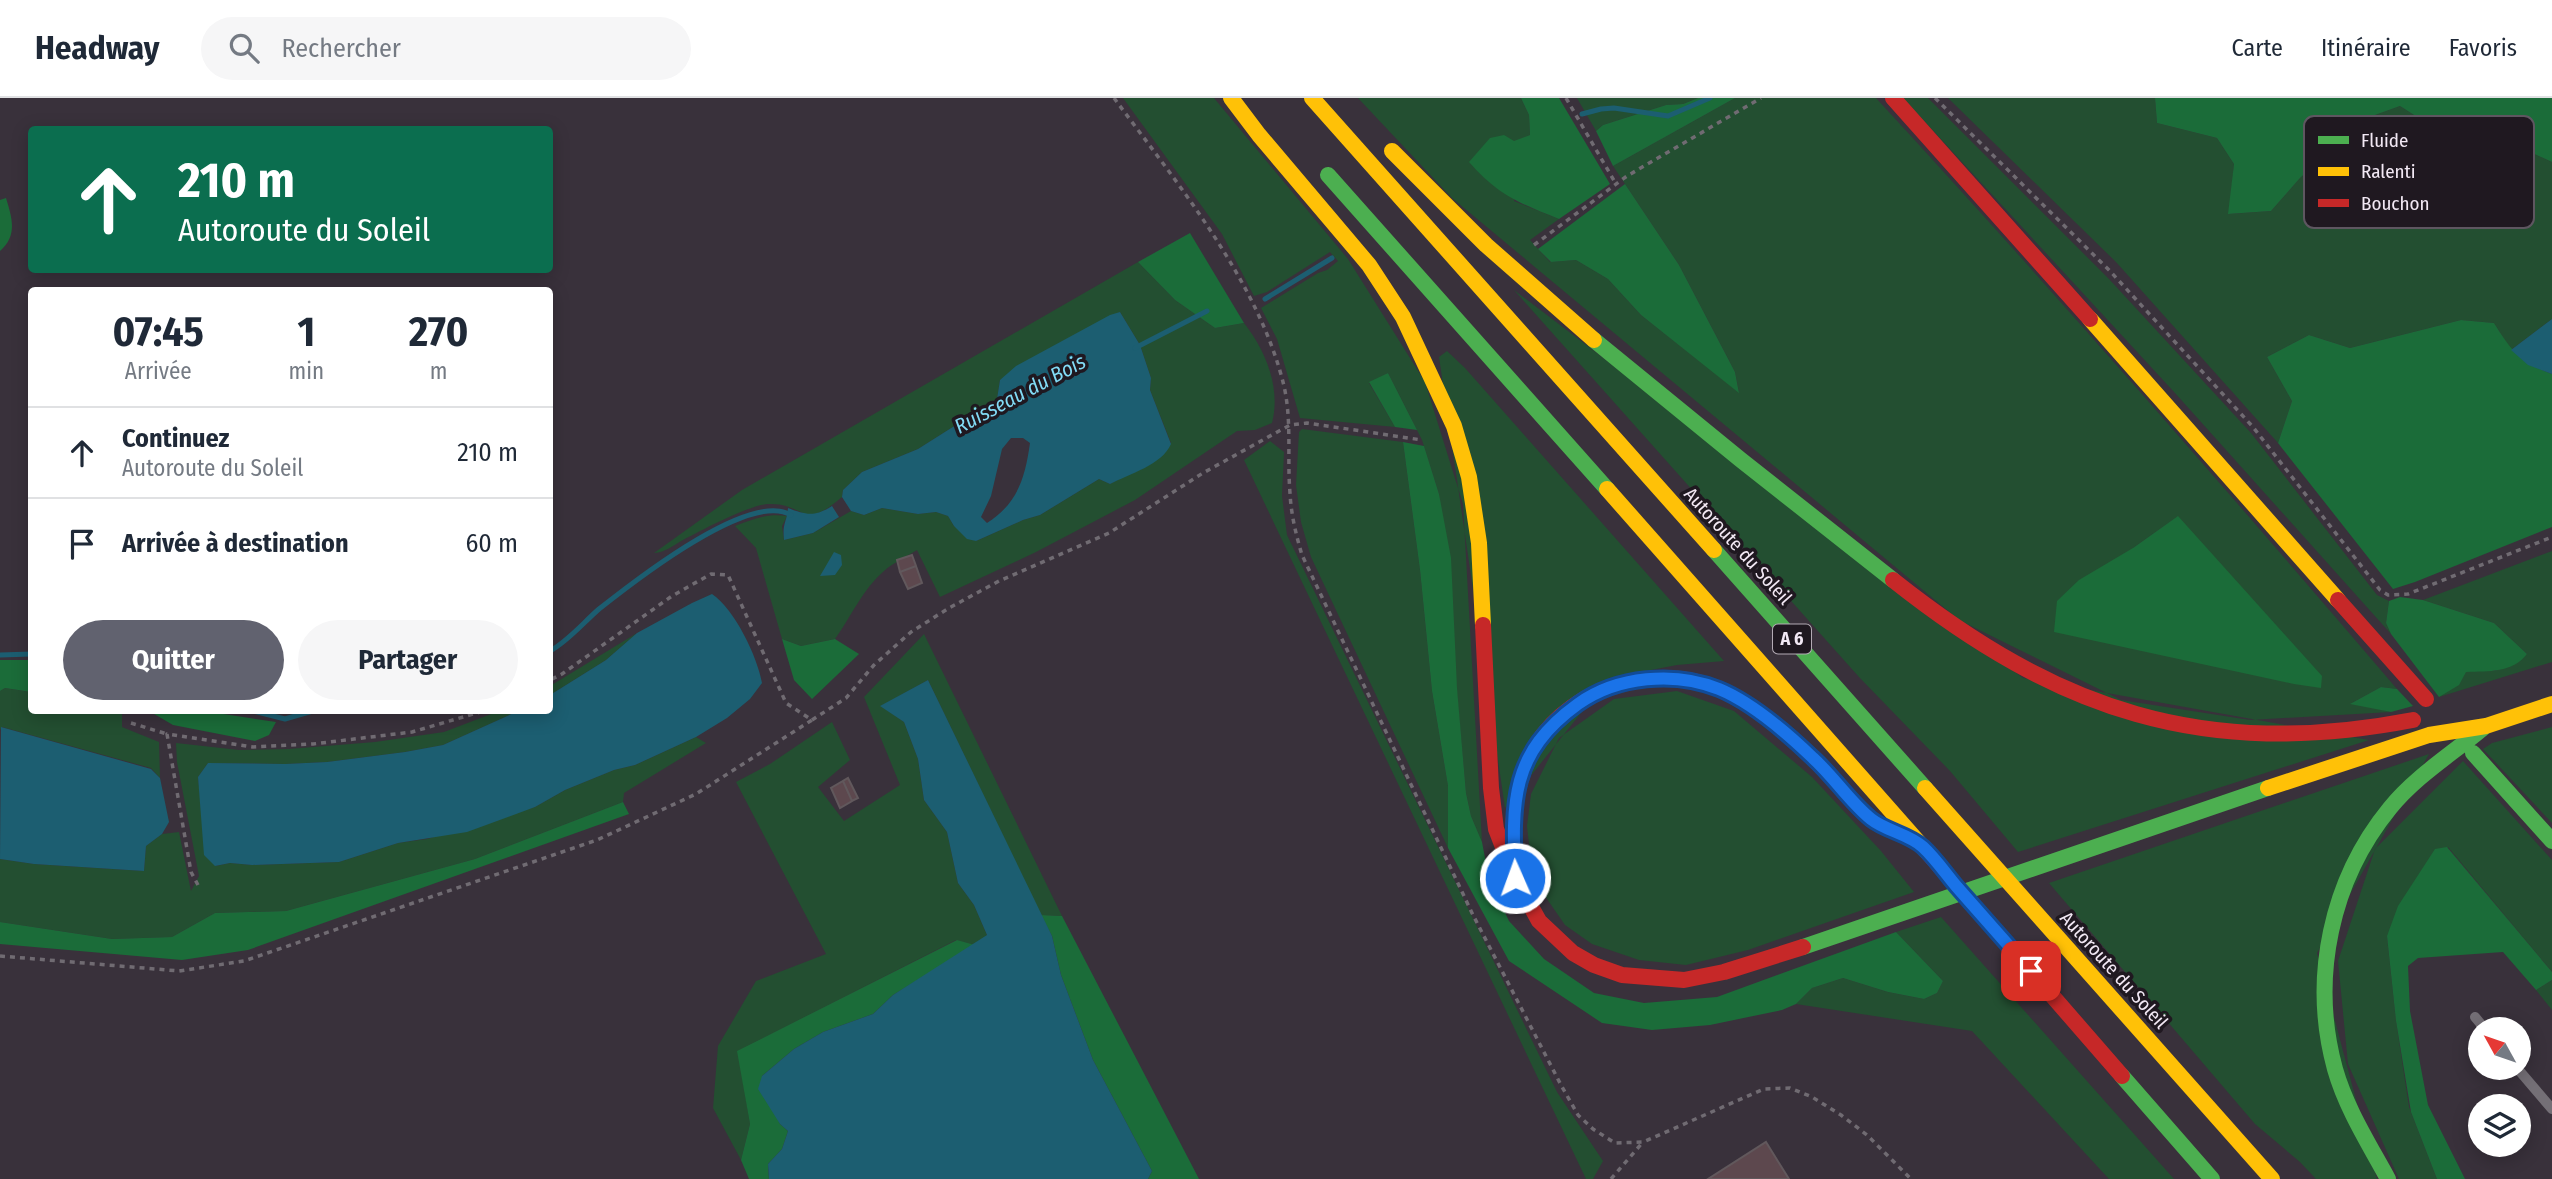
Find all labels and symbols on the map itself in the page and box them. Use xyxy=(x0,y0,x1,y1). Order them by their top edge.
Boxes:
legend xyxy=(2304,116,2534,228)
text: Fluide xyxy=(2361,129,2408,152)
text: Ralenti xyxy=(2361,160,2416,183)
text: Bouchon xyxy=(2361,192,2429,215)
water label: Ruisseau du Bois xyxy=(950,348,1090,440)
street label: Autoroute du Soleil xyxy=(1679,483,1797,609)
road number: A 6 xyxy=(1773,624,1811,654)
position arrow xyxy=(1478,841,1552,915)
street label: Autoroute du Soleil xyxy=(2055,907,2173,1033)
pin xyxy=(2001,941,2061,1001)
north arrow xyxy=(2468,1017,2530,1080)

